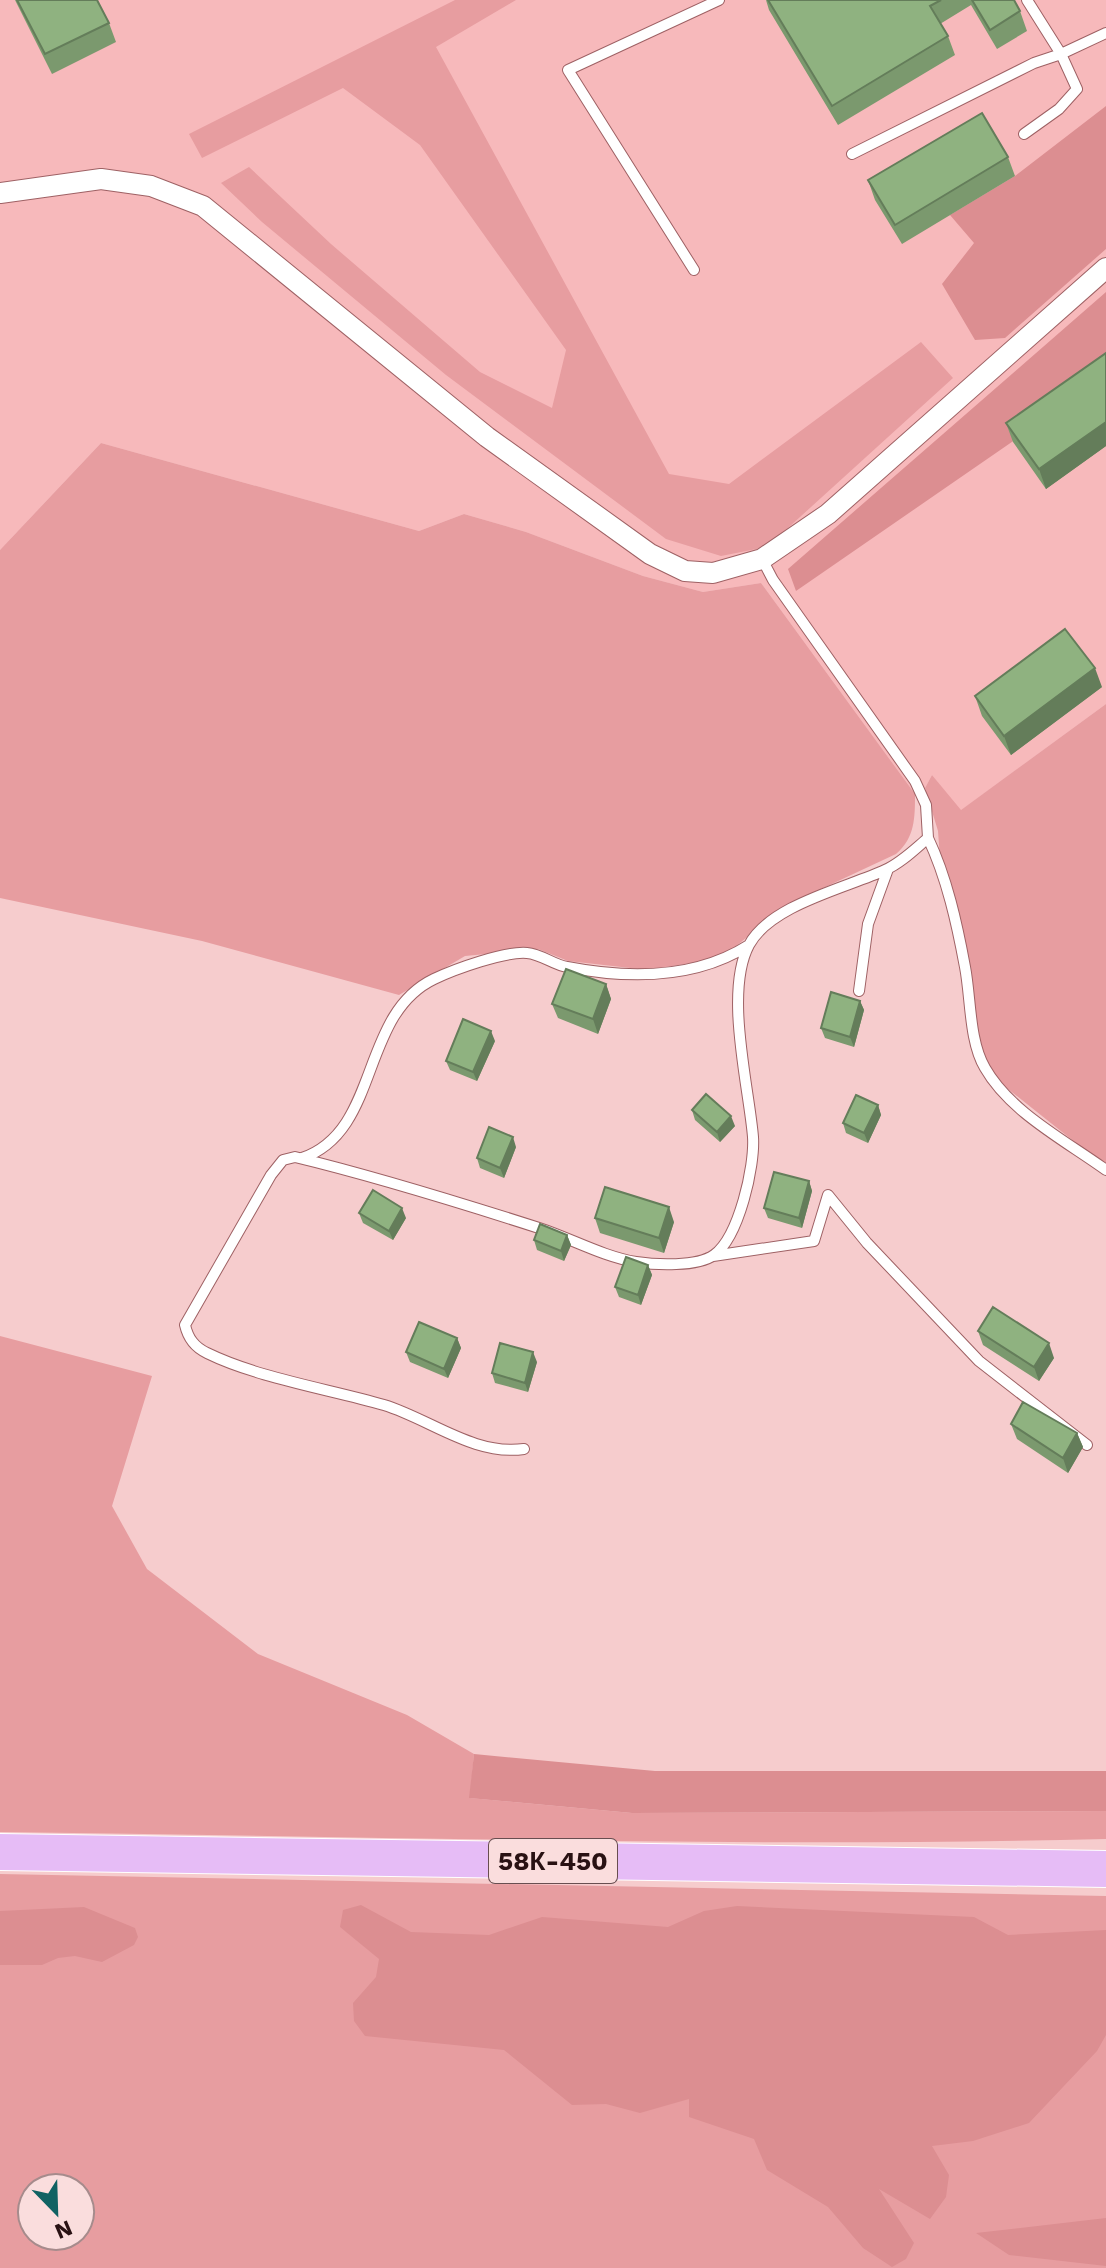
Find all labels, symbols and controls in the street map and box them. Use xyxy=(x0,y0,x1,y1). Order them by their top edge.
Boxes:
road number: 58К-450 xyxy=(489,1839,617,1883)
north arrow xyxy=(16,2172,96,2252)
text: N xyxy=(51,2215,76,2245)

